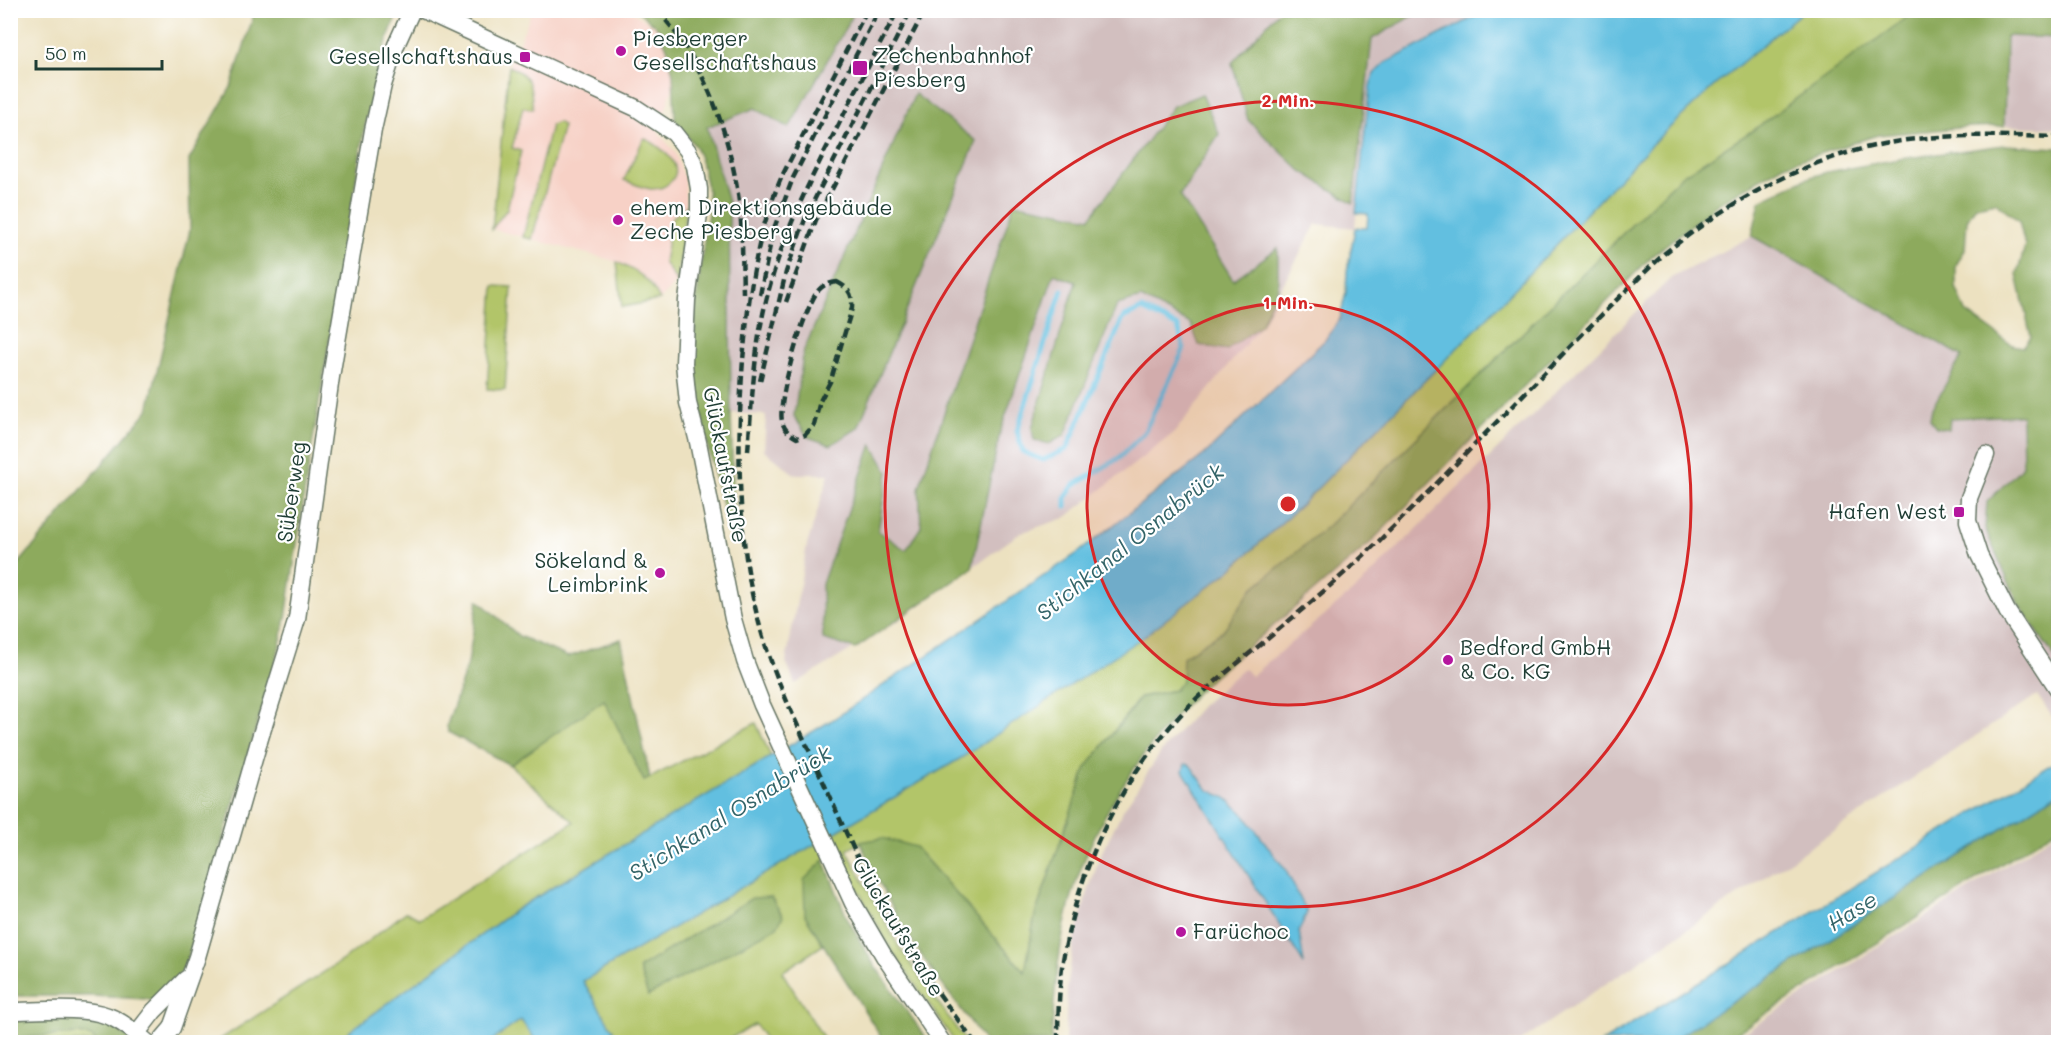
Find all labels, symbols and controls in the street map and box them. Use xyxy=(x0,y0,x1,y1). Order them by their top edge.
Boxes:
place label: Piesberger Gesellschaftshaus xyxy=(633,24,817,75)
scale bar xyxy=(36,33,162,71)
text: 50 m xyxy=(45,41,87,65)
place label: Zechenbahnhof Piesberg xyxy=(874,41,1033,92)
place label: Gesellschaftshaus xyxy=(329,42,513,69)
marker: Piesberger Gesellschaftshaus xyxy=(614,44,628,58)
marker: Gesellschaftshaus xyxy=(518,50,532,64)
marker: Zechenbahnhof Piesberg xyxy=(851,59,869,77)
text: 2 Min. xyxy=(1261,88,1315,112)
place label: ehem. Direktionsgebäude Zeche Piesberg xyxy=(630,193,892,244)
marker: ehem. Direktionsgebäude Zeche Piesberg xyxy=(611,213,625,227)
text: 1 Min. xyxy=(1263,290,1313,314)
street label: Glückaufstraße xyxy=(698,385,755,545)
street label: Süberweg xyxy=(270,440,311,544)
water label: Stichkanal Osnabrück xyxy=(1030,456,1231,626)
centre of rings xyxy=(1278,494,1298,514)
place label: Hafen West xyxy=(1829,497,1947,524)
marker: Hafen West xyxy=(1952,505,1966,519)
place label: Sökeland & Leimbrink xyxy=(534,546,648,597)
marker: Sökeland & Leimbrink xyxy=(653,566,667,580)
place label: Bedford GmbH & Co. KG xyxy=(1460,633,1611,684)
marker: Bedford GmbH & Co. KG xyxy=(1441,653,1455,667)
water label: Stichkanal Osnabrück xyxy=(623,738,838,887)
street label: Glückaufstraße xyxy=(847,852,952,1001)
water label: Hase xyxy=(1821,884,1882,937)
place label: Farüchoc xyxy=(1193,917,1289,944)
marker: Farüchoc xyxy=(1174,925,1188,939)

